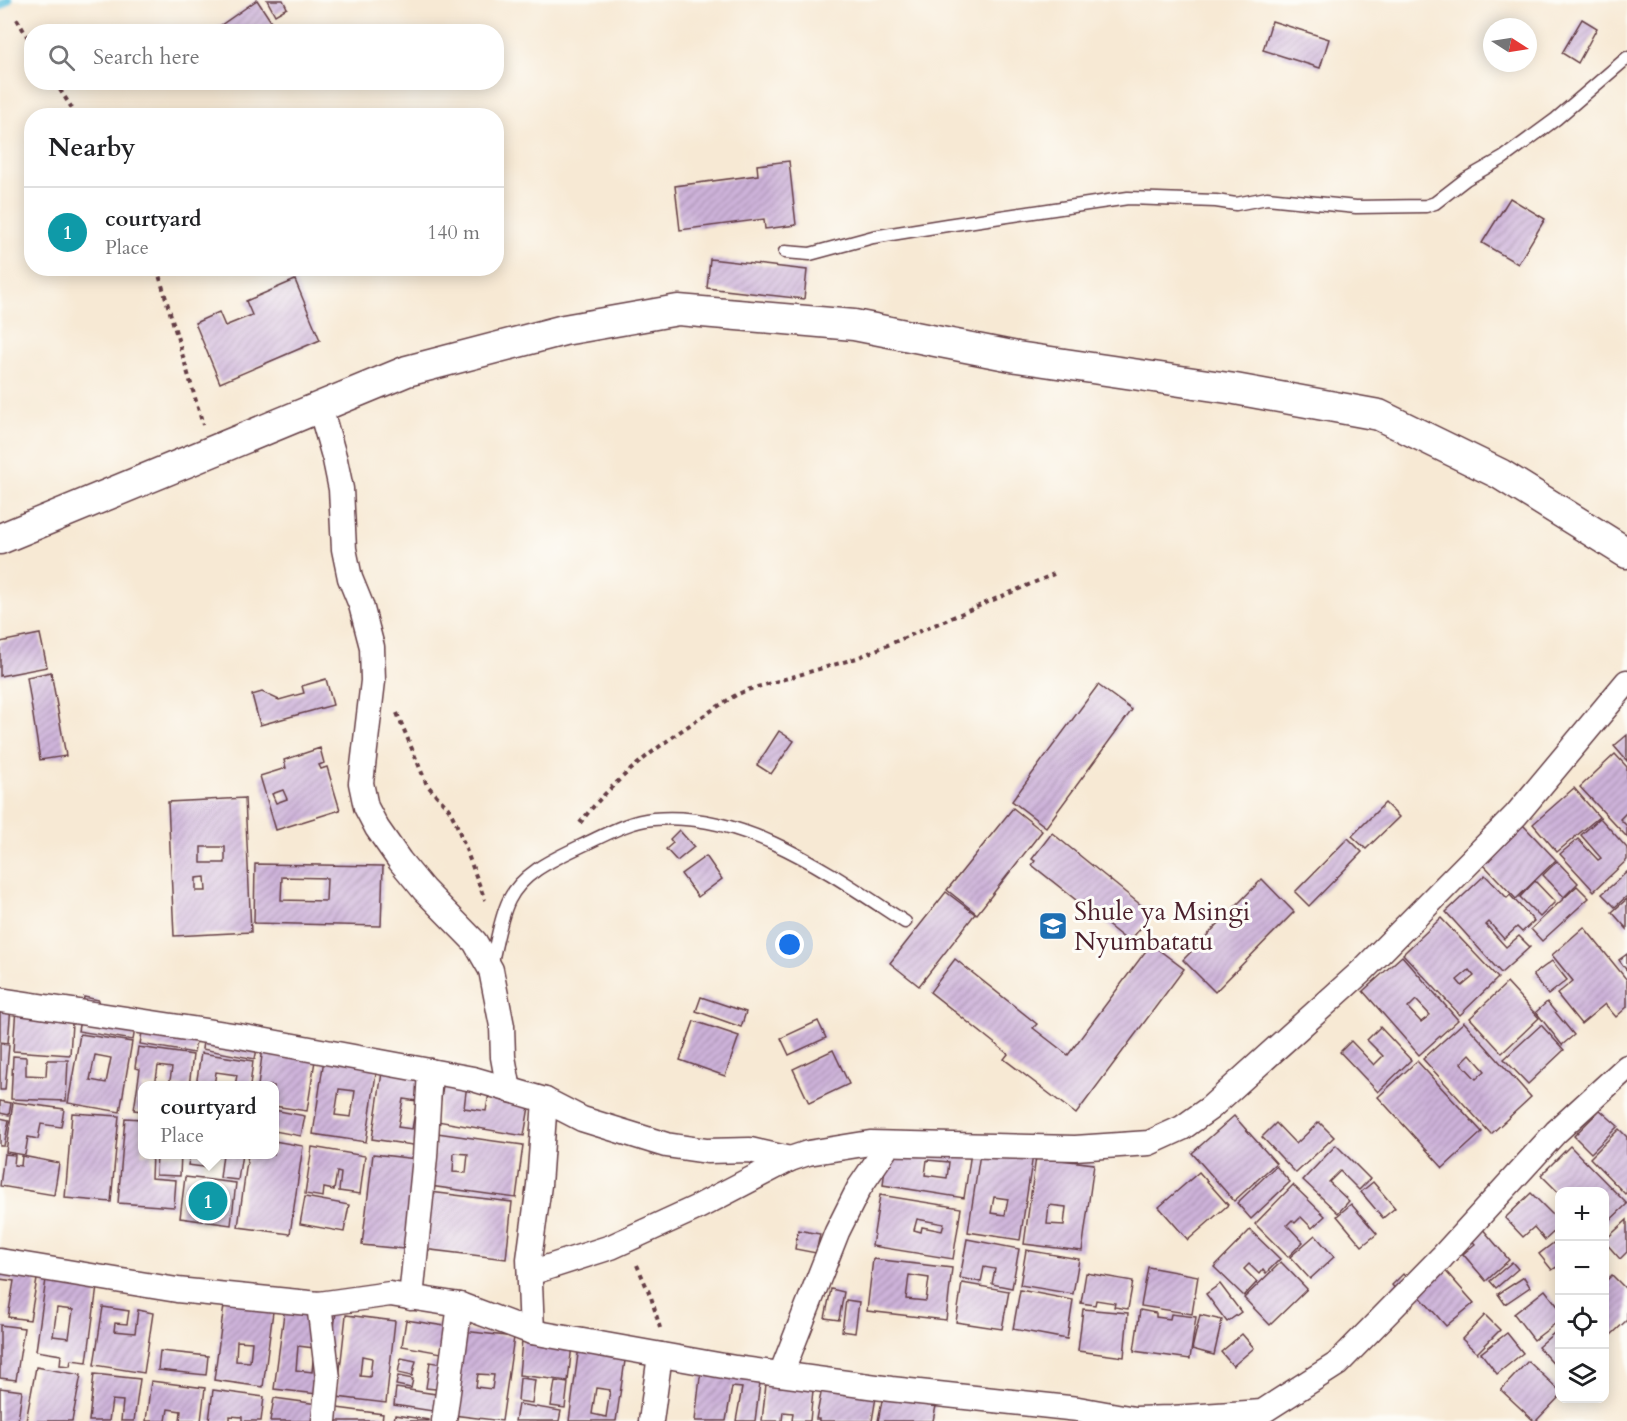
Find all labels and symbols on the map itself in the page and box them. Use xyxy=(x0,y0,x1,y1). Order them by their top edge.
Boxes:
north arrow xyxy=(1483,18,1537,72)
place label: Shule ya Msingi Nyumbatatu xyxy=(1074,894,1250,959)
school or university icon: Shule ya Msingi Nyumbatatu xyxy=(1037,910,1069,942)
your location xyxy=(775,930,804,959)
pin: 1 xyxy=(188,1178,228,1224)

